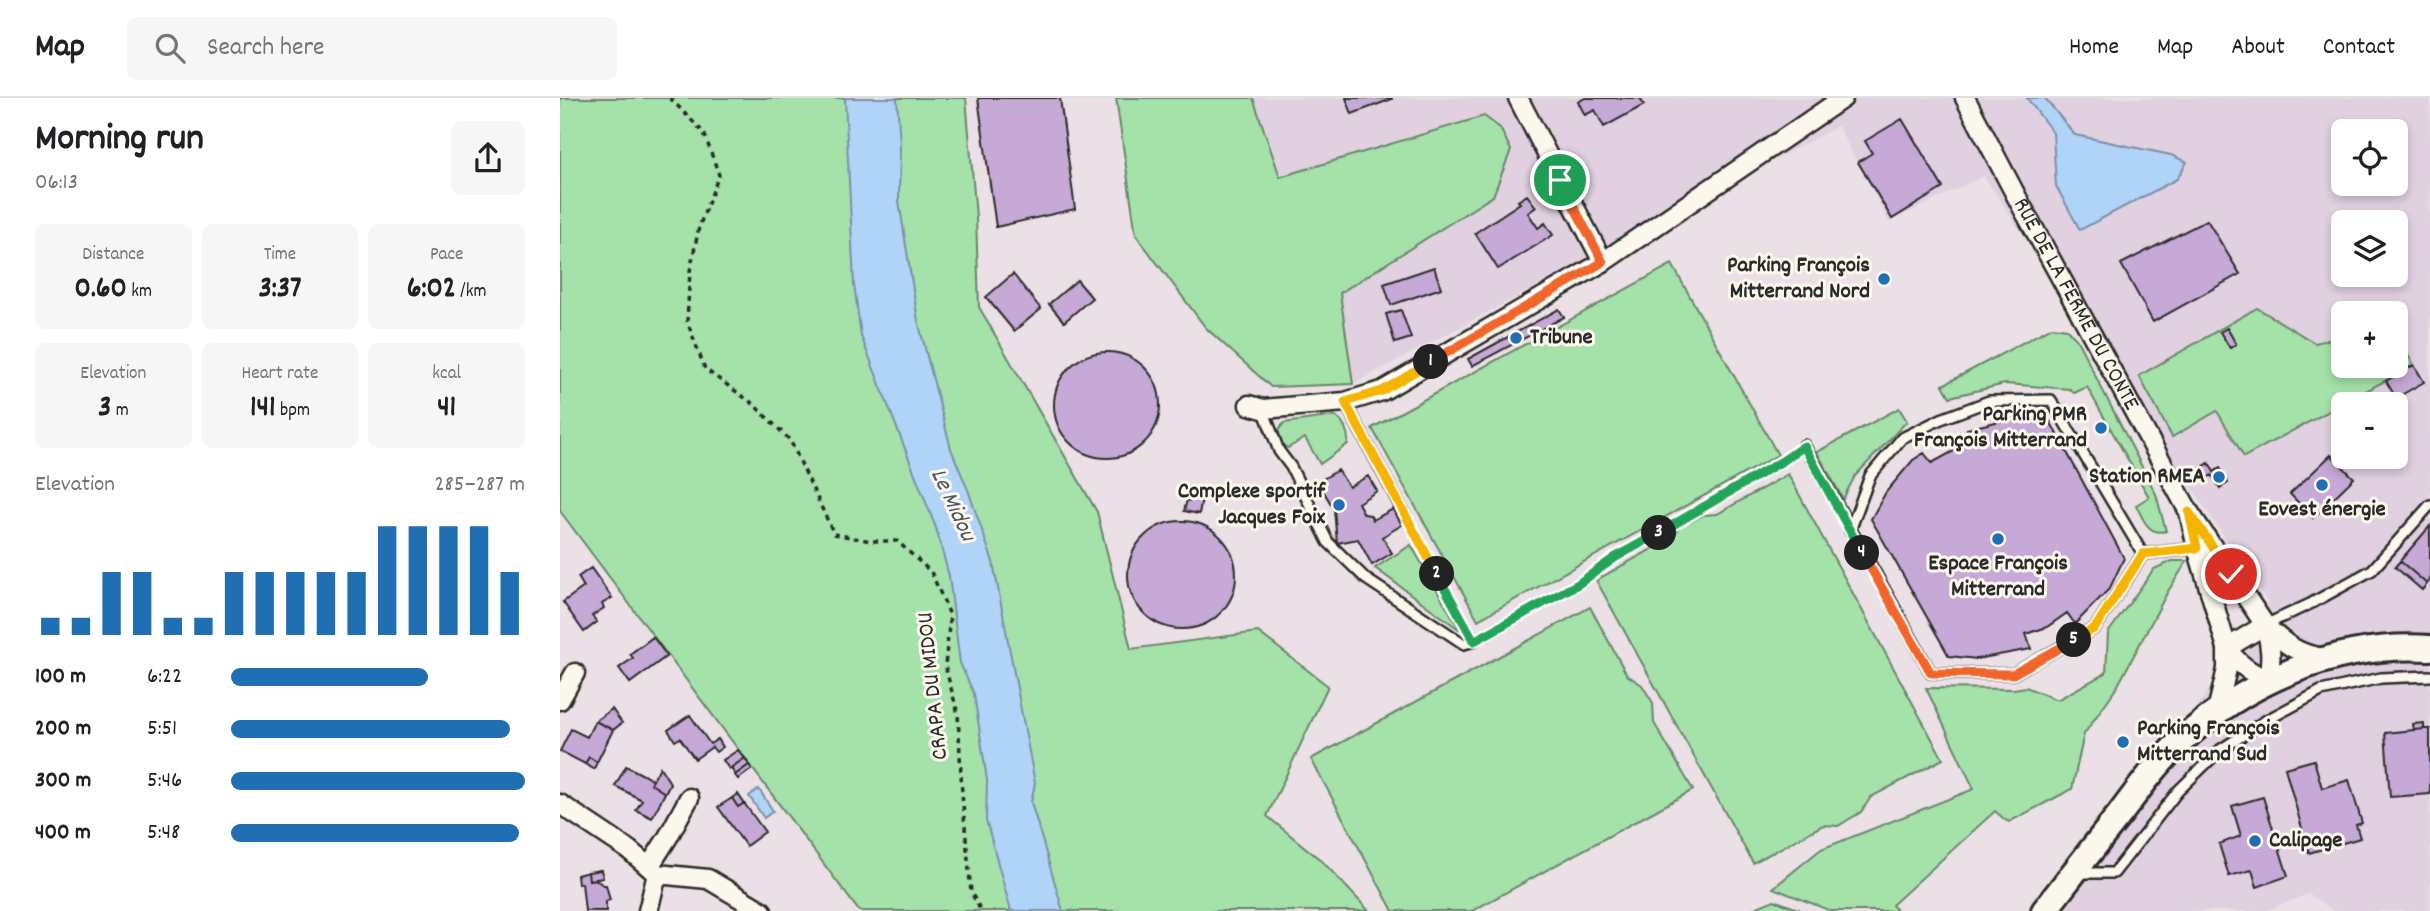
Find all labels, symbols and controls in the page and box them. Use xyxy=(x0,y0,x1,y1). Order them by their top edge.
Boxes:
search box xyxy=(127,17,617,80)
text: Map xyxy=(35,25,85,72)
icon: search xyxy=(151,29,189,67)
text: Search here xyxy=(207,30,325,67)
text: Home xyxy=(2069,31,2119,65)
text: Map xyxy=(2157,31,2193,65)
text: About xyxy=(2231,31,2285,65)
text: Contact xyxy=(2323,31,2395,65)
text: Morning run xyxy=(35,113,204,168)
map controls xyxy=(2331,119,2408,469)
button: locate xyxy=(2331,119,2408,196)
button: share xyxy=(451,121,525,195)
pin xyxy=(1530,150,1590,210)
icon: arrive xyxy=(1541,161,1579,199)
text: 06:13 xyxy=(35,167,78,200)
street label: RUE DE LA FERME DU CONTE xyxy=(2004,192,2147,417)
button: layers xyxy=(2331,210,2408,287)
text: Distance xyxy=(82,242,144,269)
text: Time xyxy=(264,242,296,269)
text: Pace xyxy=(430,242,463,269)
place label: Parking François Mitterrand Nord xyxy=(1727,250,1870,309)
text: 0.60 xyxy=(75,269,127,312)
text: 3:37 xyxy=(258,269,302,312)
text: 6:02 xyxy=(407,269,456,312)
marker: Parking François Mitterrand Nord xyxy=(1876,271,1892,287)
text: km xyxy=(127,279,152,306)
text: /km xyxy=(456,279,487,306)
button: + xyxy=(2331,301,2408,378)
place label: Tribune xyxy=(1530,322,1593,355)
marker: Tribune xyxy=(1508,330,1524,346)
pin: 1 xyxy=(1414,344,1448,380)
text: 1 xyxy=(1428,348,1433,375)
text: Elevation xyxy=(80,361,146,388)
text: Heart rate xyxy=(242,361,318,388)
text: kcal xyxy=(432,361,461,388)
text: 3 xyxy=(98,388,111,431)
text: 141 xyxy=(250,388,276,431)
text: 41 xyxy=(437,388,456,431)
button: − xyxy=(2331,392,2408,469)
text: m xyxy=(111,398,129,425)
text: bpm xyxy=(276,398,310,425)
place label: Parking PMR François Mitterrand xyxy=(1914,399,2087,458)
marker: Parking PMR François Mitterrand xyxy=(2093,420,2109,436)
place label: Station RMEA xyxy=(2089,461,2205,494)
water label: Le Midou xyxy=(920,463,984,548)
text: Elevation xyxy=(35,469,115,502)
text: 285–287 m xyxy=(435,469,525,502)
marker: Station RMEA xyxy=(2211,469,2227,485)
place label: Complexe sportif Jacques Foix xyxy=(1178,476,1326,535)
marker: Eovest énergie xyxy=(2314,477,2330,493)
place label: Eovest énergie xyxy=(2258,494,2386,527)
marker: Complexe sportif Jacques Foix xyxy=(1331,497,1347,513)
pin: 3 xyxy=(1642,516,1676,550)
text: 3 xyxy=(1654,519,1663,546)
marker: Espace François Mitterrand xyxy=(1990,531,2006,547)
pin: 4 xyxy=(1844,536,1880,570)
text: 4 xyxy=(1858,539,1865,566)
pin xyxy=(2201,544,2261,604)
place label: Espace François Mitterrand xyxy=(1928,548,2068,607)
icon: check xyxy=(2212,555,2250,593)
pin: 2 xyxy=(1420,556,1454,592)
text: 2 xyxy=(1432,560,1441,587)
street label: CRAPA DU MIDOU xyxy=(910,610,958,762)
pin: 5 xyxy=(2056,622,2092,658)
text: 5 xyxy=(2069,626,2078,653)
text: 100 m xyxy=(35,661,86,694)
text: 6:22 xyxy=(147,661,182,694)
text: 200 m xyxy=(35,713,91,746)
text: 5:51 xyxy=(147,713,177,746)
place label: Parking François Mitterrand Sud xyxy=(2137,713,2280,772)
marker: Parking François Mitterrand Sud xyxy=(2115,734,2131,750)
text: 300 m xyxy=(35,765,91,798)
text: 5:46 xyxy=(147,765,182,798)
text: 400 m xyxy=(35,817,91,850)
text: 5:48 xyxy=(147,817,180,850)
place label: Calipage xyxy=(2269,825,2342,858)
marker: Calipage xyxy=(2247,833,2263,849)

